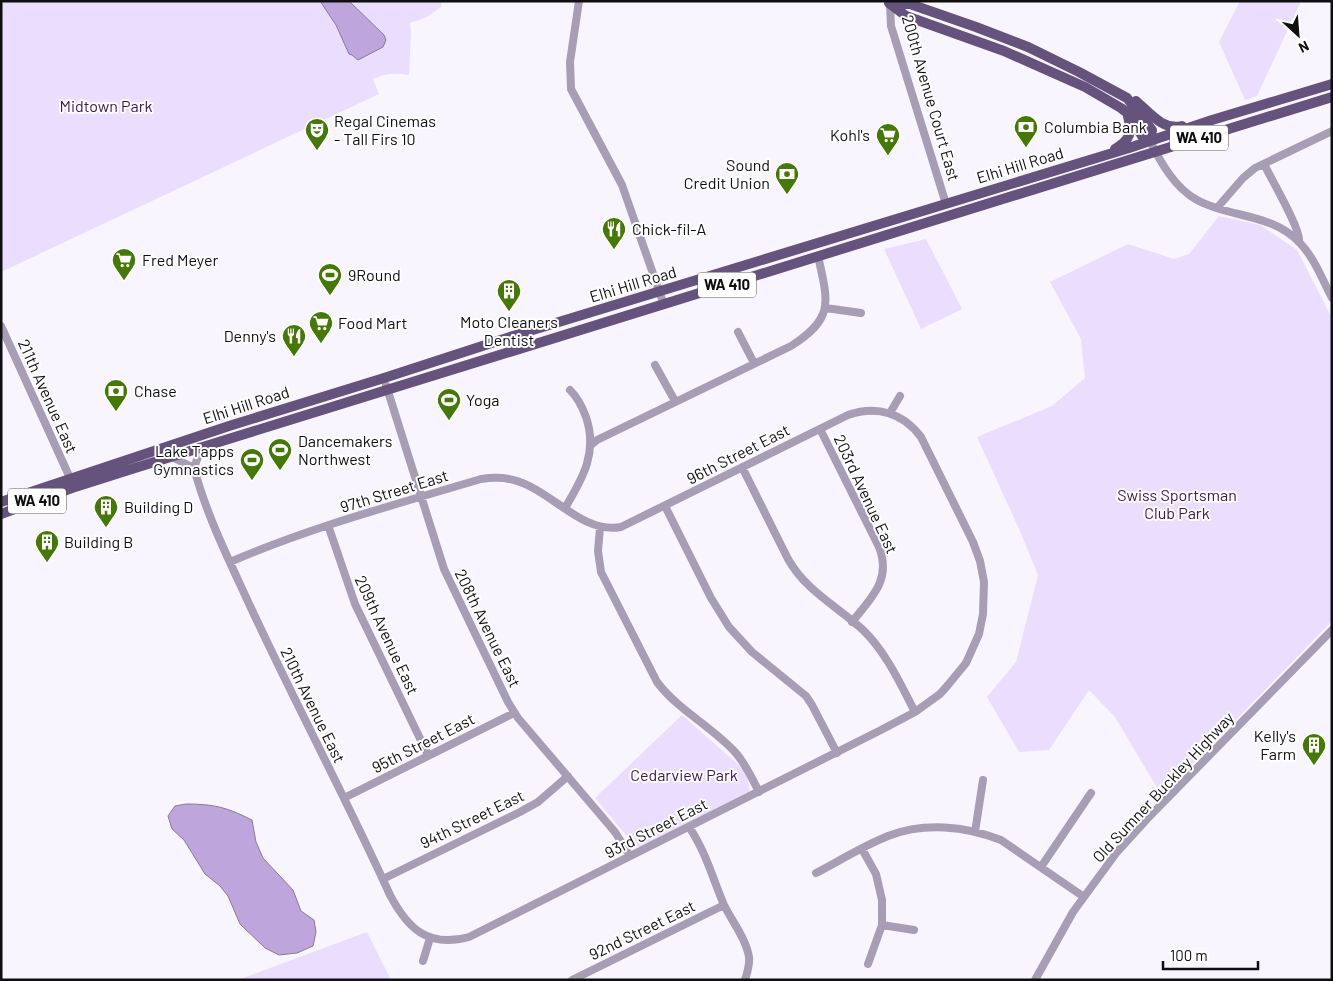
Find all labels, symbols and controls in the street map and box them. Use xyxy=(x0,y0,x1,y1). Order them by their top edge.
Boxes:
north arrow xyxy=(1273,10,1323,60)
street label: 200th Avenue Court East xyxy=(899,13,964,183)
text: N xyxy=(1296,37,1312,57)
park label: Midtown Park xyxy=(59,96,153,115)
place label: Regal Cinemas - Tall Firs 10 xyxy=(334,111,436,148)
bank icon: Columbia Bank xyxy=(1013,114,1039,148)
theatre icon: Regal Cinemas - Tall Firs 10 xyxy=(304,117,330,151)
place label: Columbia Bank xyxy=(1044,117,1147,136)
supermarket icon: Kohl's xyxy=(875,122,901,156)
place label: Kohl's xyxy=(830,125,870,144)
road number: WA 410 xyxy=(1170,126,1228,150)
street label: Elhi Hill Road xyxy=(974,142,1066,187)
place label: Sound Credit Union xyxy=(684,155,770,192)
bank icon: Sound Credit Union xyxy=(774,161,800,195)
restaurant icon: Chick-fil-A xyxy=(601,216,627,250)
place label: Chick-fil-A xyxy=(632,219,707,238)
supermarket icon: Fred Meyer xyxy=(111,247,137,281)
place label: Fred Meyer xyxy=(142,250,218,269)
street label: Elhi Hill Road xyxy=(587,261,679,306)
sports icon: 9Round xyxy=(317,262,343,296)
place label: 9Round xyxy=(348,265,401,284)
road number: WA 410 xyxy=(698,272,756,298)
building icon: Moto Cleaners Dentist xyxy=(496,278,522,312)
supermarket icon: Food Mart xyxy=(308,310,334,344)
place label: Moto Cleaners Dentist xyxy=(460,312,558,349)
place label: Food Mart xyxy=(338,313,407,332)
restaurant icon: Denny's xyxy=(281,323,307,357)
place label: Denny's xyxy=(224,326,276,345)
street label: 211th Avenue East xyxy=(15,336,82,456)
bank icon: Chase xyxy=(103,378,129,412)
place label: Chase xyxy=(134,381,177,400)
street label: Elhi Hill Road xyxy=(200,382,291,427)
sports icon: Yoga xyxy=(436,387,462,421)
place label: Yoga xyxy=(466,390,500,409)
street label: 96th Street East xyxy=(683,420,792,488)
place label: Dancemakers Northwest xyxy=(298,431,392,468)
street label: 203rd Avenue East xyxy=(831,431,902,556)
sports icon: Dancemakers Northwest xyxy=(267,437,293,471)
place label: Lake Tapps Gymnastics xyxy=(153,441,234,478)
sports icon: Lake Tapps Gymnastics xyxy=(239,447,265,481)
street label: 97th Street East xyxy=(338,465,450,516)
park label: Swiss Sportsman Club Park xyxy=(1117,485,1237,522)
road number: WA 410 xyxy=(8,488,66,514)
building icon: Building D xyxy=(93,494,119,528)
place label: Building D xyxy=(124,497,193,516)
building icon: Building B xyxy=(34,529,60,563)
place label: Building B xyxy=(64,532,133,551)
street label: 208th Avenue East xyxy=(452,566,525,690)
street label: 209th Avenue East xyxy=(352,572,423,697)
street label: 210th Avenue East xyxy=(277,644,350,766)
street label: Old Sumner Buckley Highway xyxy=(1088,707,1238,866)
street label: 95th Street East xyxy=(368,709,477,777)
place label: Kelly's Farm xyxy=(1254,726,1296,763)
building icon: Kelly's Farm xyxy=(1301,732,1327,766)
park label: Cedarview Park xyxy=(630,765,738,784)
street label: 94th Street East xyxy=(417,785,527,852)
street label: 93rd Street East xyxy=(601,794,710,862)
street label: 92nd Street East xyxy=(586,896,698,963)
scale bar xyxy=(1163,938,1258,970)
text: 100 m xyxy=(1170,946,1208,964)

